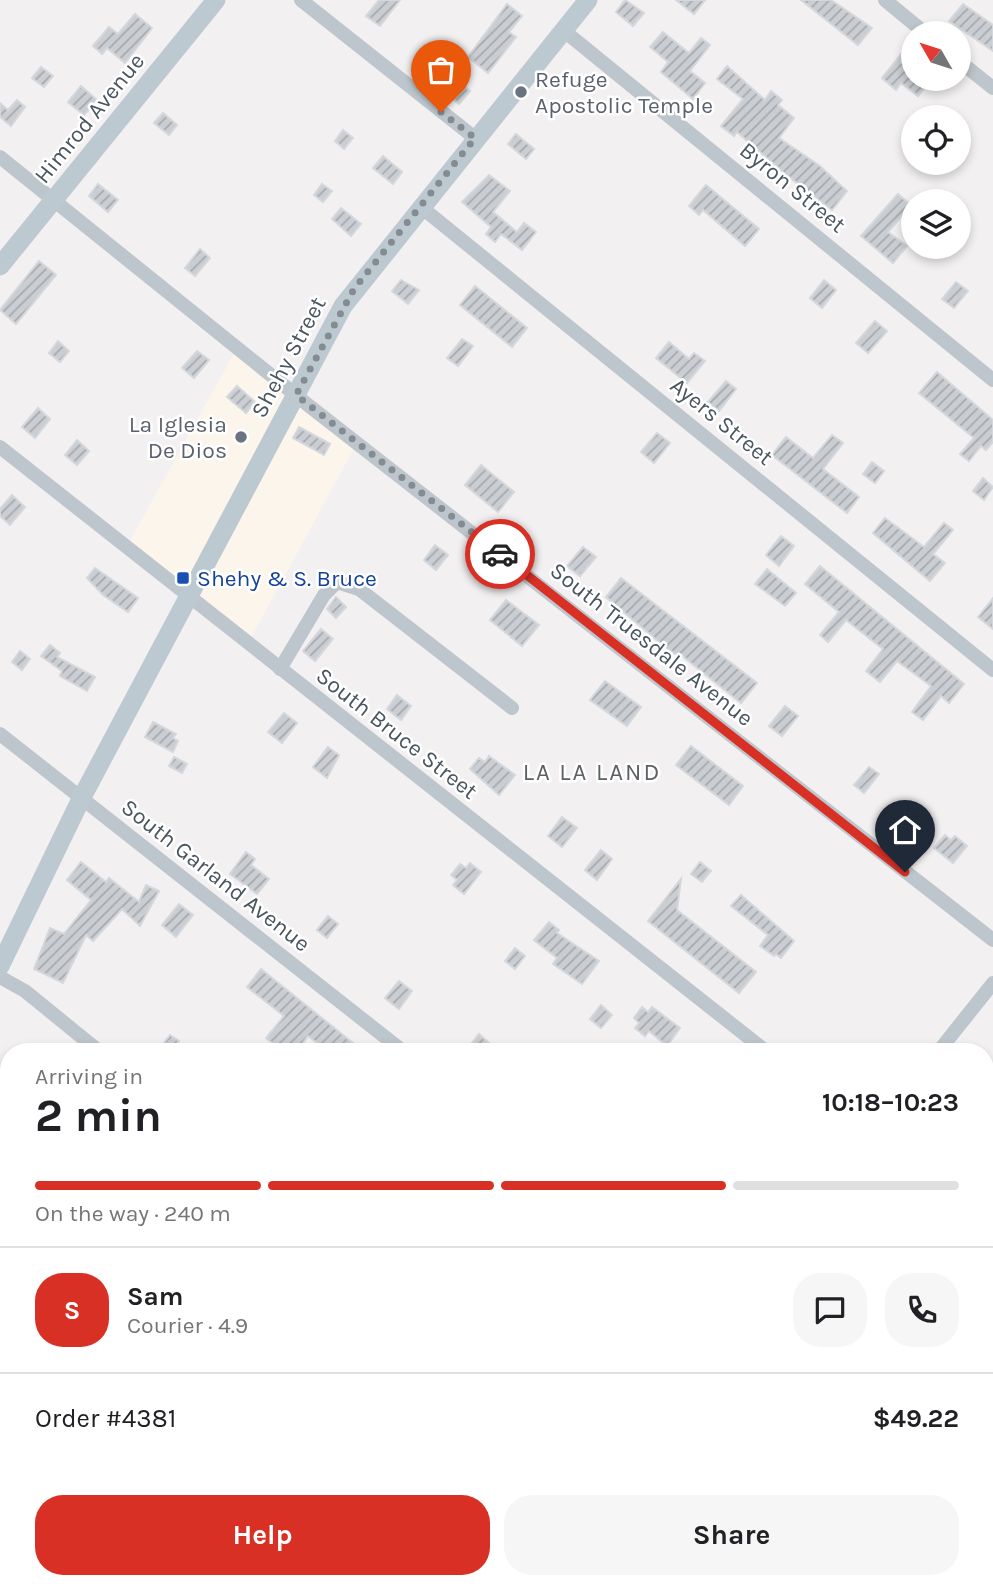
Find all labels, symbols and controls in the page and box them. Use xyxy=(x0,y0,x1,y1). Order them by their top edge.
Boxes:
north arrow xyxy=(901,21,971,91)
map controls xyxy=(901,21,971,259)
pin xyxy=(411,40,471,112)
street label: Himrod Avenue xyxy=(29,48,150,189)
icon: bag xyxy=(422,51,460,89)
place label: Refuge Apostolic Temple xyxy=(535,66,713,119)
marker: Refuge Apostolic Temple xyxy=(513,84,529,100)
button: locate xyxy=(901,105,971,175)
street label: Byron Street xyxy=(734,137,851,238)
button: layers xyxy=(901,189,971,259)
street label: Shehy Street xyxy=(245,292,332,422)
street label: Ayers Street xyxy=(665,372,779,471)
place label: La Iglesia De Dios xyxy=(129,411,227,464)
marker: La Iglesia De Dios xyxy=(233,429,249,445)
courier xyxy=(465,519,535,589)
icon: car xyxy=(481,535,519,573)
street label: South Truesdale Avenue xyxy=(545,557,759,732)
place label: Shehy & S. Bruce xyxy=(197,565,377,592)
marker: Shehy & S. Bruce xyxy=(175,570,191,586)
street label: South Bruce Street xyxy=(311,662,483,805)
district label: LA LA LAND xyxy=(523,758,661,786)
street label: South Garland Avenue xyxy=(116,793,315,957)
pin xyxy=(875,800,935,872)
icon: home xyxy=(886,811,924,849)
text: Arriving in xyxy=(35,1063,143,1090)
text: 10:18–10:23 xyxy=(822,1087,959,1118)
text: 2 min xyxy=(35,1089,162,1143)
text: On the way · 240 m xyxy=(35,1200,231,1227)
button: chat xyxy=(793,1273,867,1347)
button: phone xyxy=(885,1273,959,1347)
text: Sam xyxy=(127,1281,183,1312)
text: S xyxy=(64,1295,80,1326)
text: Courier · 4.9 xyxy=(127,1312,248,1339)
text: Order #4381 xyxy=(35,1403,176,1434)
text: $49.22 xyxy=(873,1403,959,1434)
button: Help xyxy=(35,1495,490,1575)
button: Share xyxy=(504,1495,959,1575)

